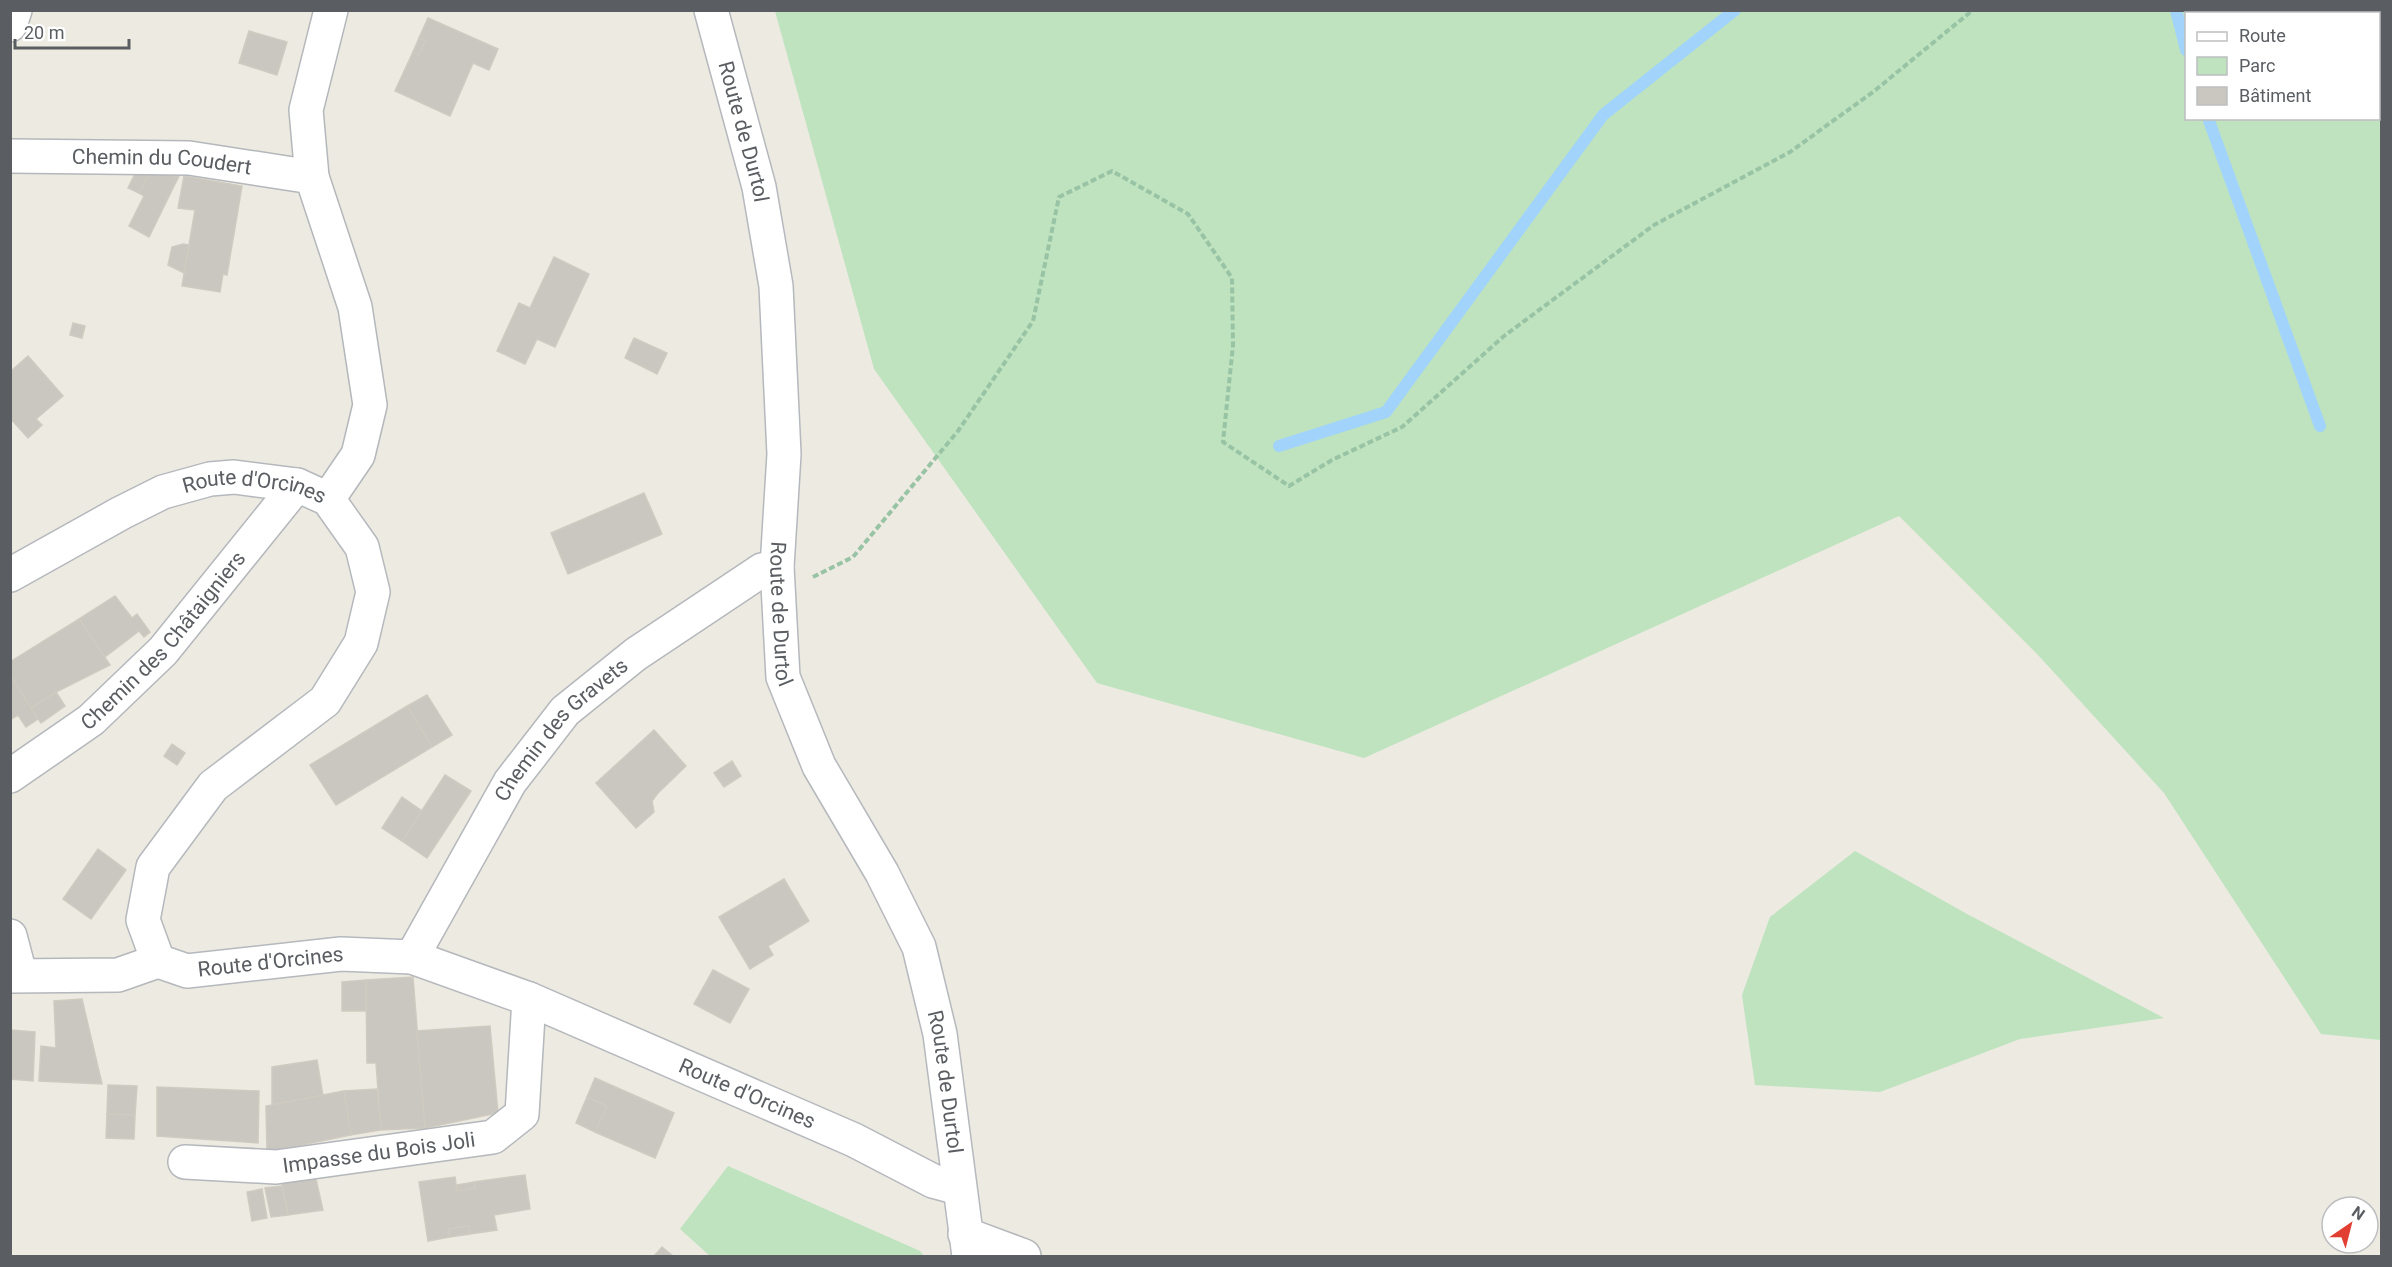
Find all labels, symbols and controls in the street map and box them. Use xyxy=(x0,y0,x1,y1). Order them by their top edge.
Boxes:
scale bar xyxy=(15,12,129,50)
legend xyxy=(2185,12,2380,120)
text: 20 m xyxy=(24,22,64,43)
text: Route xyxy=(2239,25,2286,46)
text: Parc xyxy=(2239,55,2275,76)
street label: Route de Durtol xyxy=(713,59,773,204)
text: Bâtiment xyxy=(2239,85,2312,106)
street label: Chemin du Coudert xyxy=(72,145,253,180)
street label: Route d'Orcines xyxy=(180,465,330,509)
street label: Route de Durtol xyxy=(765,541,797,690)
street label: Chemin des Châtaigniers xyxy=(77,547,251,735)
street label: Chemin des Gravets xyxy=(490,653,633,805)
street label: Route d'Orcines xyxy=(197,942,345,982)
street label: Route de Durtol xyxy=(923,1008,968,1155)
street label: Route d'Orcines xyxy=(675,1053,819,1134)
street label: Impasse du Bois Joli xyxy=(281,1128,477,1178)
north arrow xyxy=(2320,1195,2380,1255)
text: N xyxy=(2348,1202,2368,1224)

